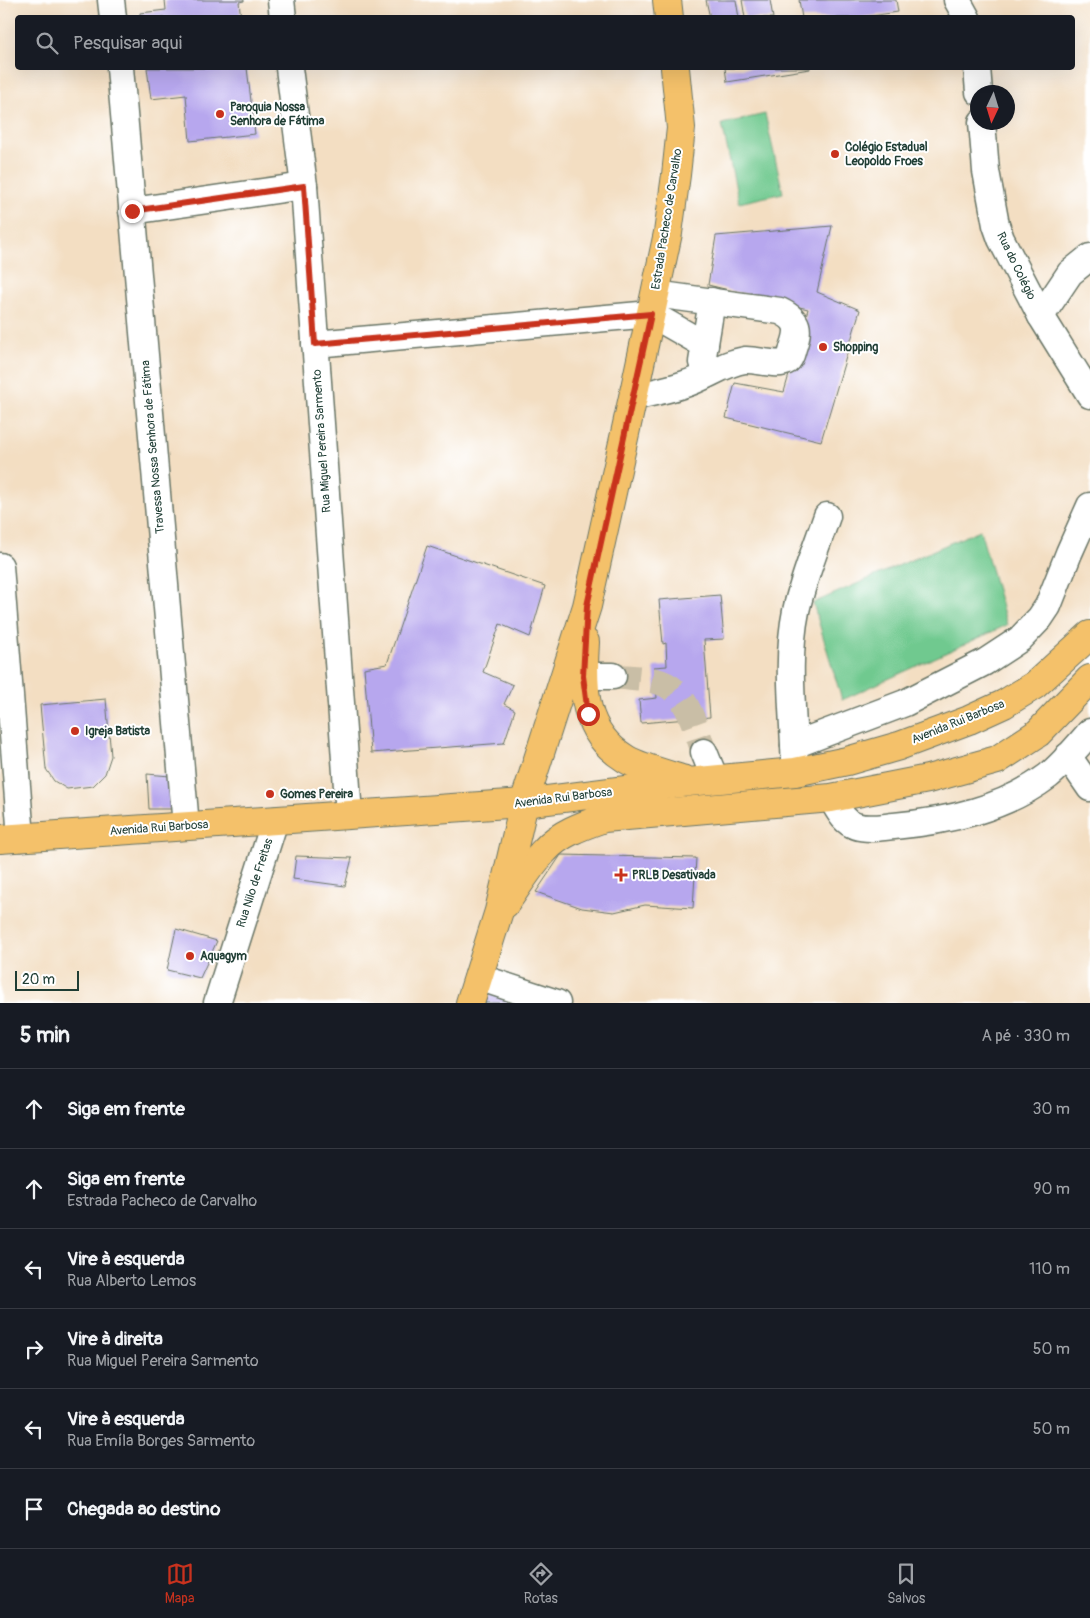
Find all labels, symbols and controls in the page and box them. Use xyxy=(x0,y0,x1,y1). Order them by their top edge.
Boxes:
search box xyxy=(15,15,1075,70)
icon: search xyxy=(33,29,61,57)
text: Pesquisar aqui xyxy=(73,31,182,55)
north arrow xyxy=(970,85,1015,130)
place label: Paroquia Nossa Senhora de Fátima xyxy=(230,100,325,129)
marker: Paroquia Nossa Senhora de Fátima xyxy=(214,108,226,120)
place label: Colégio Estadual Leopoldo Froes xyxy=(845,140,928,169)
street label: Estrada Pacheco de Carvalho xyxy=(648,147,686,291)
marker: Colégio Estadual Leopoldo Froes xyxy=(829,148,841,160)
route end xyxy=(121,200,144,223)
street label: Rua do Colégio xyxy=(993,230,1039,303)
place label: Shopping xyxy=(833,340,878,355)
marker: Shopping xyxy=(817,341,829,353)
street label: Travessa Nossa Senhora de Fátima xyxy=(138,359,168,534)
street label: Rua Miguel Pereira Sarmento xyxy=(309,368,334,513)
street label: Avenida Rui Barbosa xyxy=(909,696,1007,747)
route start xyxy=(577,703,600,726)
place label: Igreja Batista xyxy=(85,724,151,739)
marker: Igreja Batista xyxy=(69,725,81,737)
street label: Avenida Rui Barbosa xyxy=(513,784,613,811)
place label: Gomes Pereira xyxy=(280,787,354,802)
marker: Gomes Pereira xyxy=(264,788,276,800)
street label: Avenida Rui Barbosa xyxy=(109,817,209,839)
street label: Rua Nilo de Freitas xyxy=(234,836,277,930)
marker: PRLB Desativada xyxy=(614,868,628,882)
place label: PRLB Desativada xyxy=(632,868,716,883)
place label: Aquagym xyxy=(200,949,247,964)
marker: Aquagym xyxy=(184,950,196,962)
scale bar xyxy=(15,968,79,991)
text: 20 m xyxy=(22,971,55,988)
text: 5 min xyxy=(20,1022,70,1049)
text: A pé · 330 m xyxy=(982,1026,1070,1046)
icon: ahead xyxy=(20,1095,48,1123)
text: Siga em frente xyxy=(67,1097,185,1121)
text: 30 m xyxy=(1032,1099,1070,1119)
text: Siga em frente xyxy=(67,1167,185,1191)
icon: ahead xyxy=(20,1175,48,1203)
text: 90 m xyxy=(1033,1179,1070,1199)
text: Estrada Pacheco de Carvalho xyxy=(67,1191,257,1211)
text: Vire à esquerda xyxy=(67,1247,185,1271)
icon: left xyxy=(20,1255,48,1283)
text: 110 m xyxy=(1029,1259,1070,1279)
text: Rua Alberto Lemos xyxy=(67,1271,196,1291)
text: Vire à direita xyxy=(67,1327,163,1351)
icon: right xyxy=(20,1335,48,1363)
text: 50 m xyxy=(1033,1339,1070,1359)
text: Rua Miguel Pereira Sarmento xyxy=(67,1351,259,1371)
text: Vire à esquerda xyxy=(67,1407,185,1431)
icon: left xyxy=(20,1415,48,1443)
text: 50 m xyxy=(1033,1419,1070,1439)
text: Rua Emíla Borges Sarmento xyxy=(67,1431,255,1451)
icon: arrive xyxy=(20,1495,48,1523)
text: Chegada ao destino xyxy=(67,1497,220,1521)
tab: Mapa xyxy=(165,1560,194,1607)
tab: Rotas xyxy=(524,1560,558,1607)
tab: Salvos xyxy=(887,1560,925,1607)

